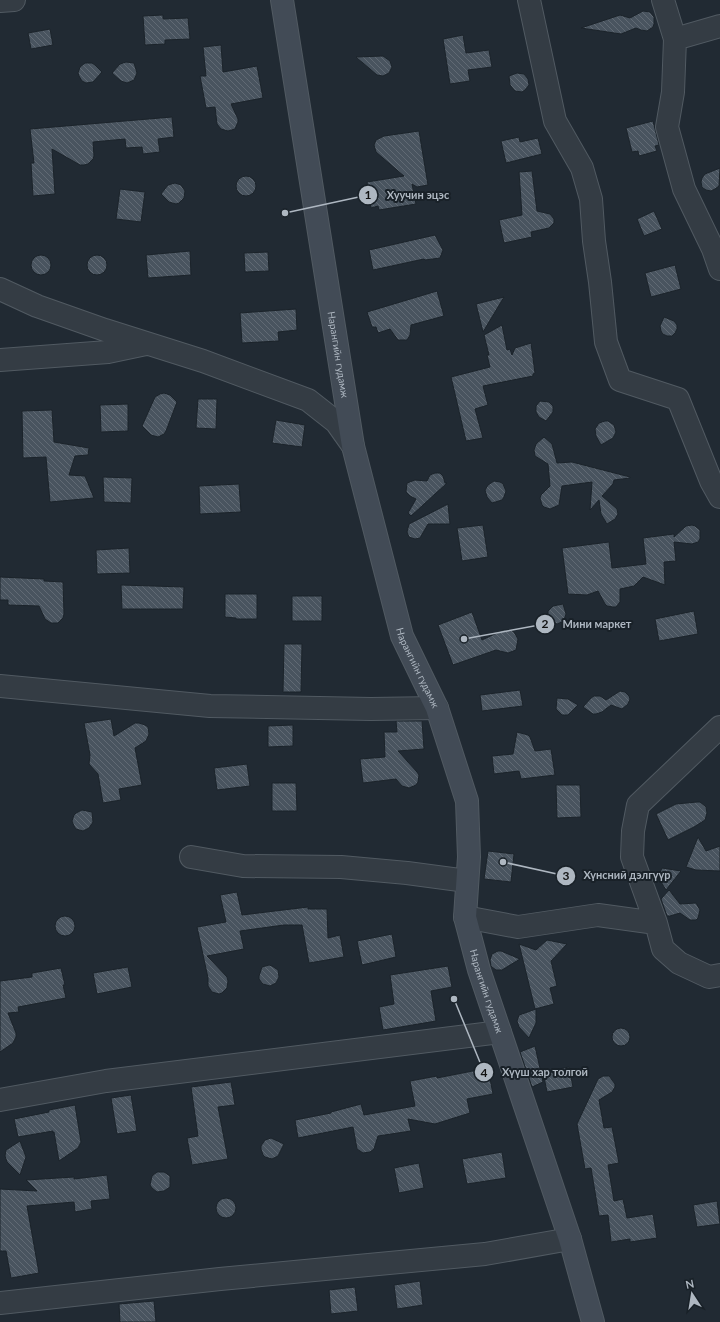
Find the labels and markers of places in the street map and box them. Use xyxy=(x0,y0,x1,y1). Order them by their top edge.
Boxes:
callout: Хуучин эцэс xyxy=(358,184,457,207)
callout: Мини маркет xyxy=(535,612,640,635)
callout: Хүнсний дэлгүүр xyxy=(556,864,679,887)
callout: Хүүш хар толгой xyxy=(474,1061,596,1084)

